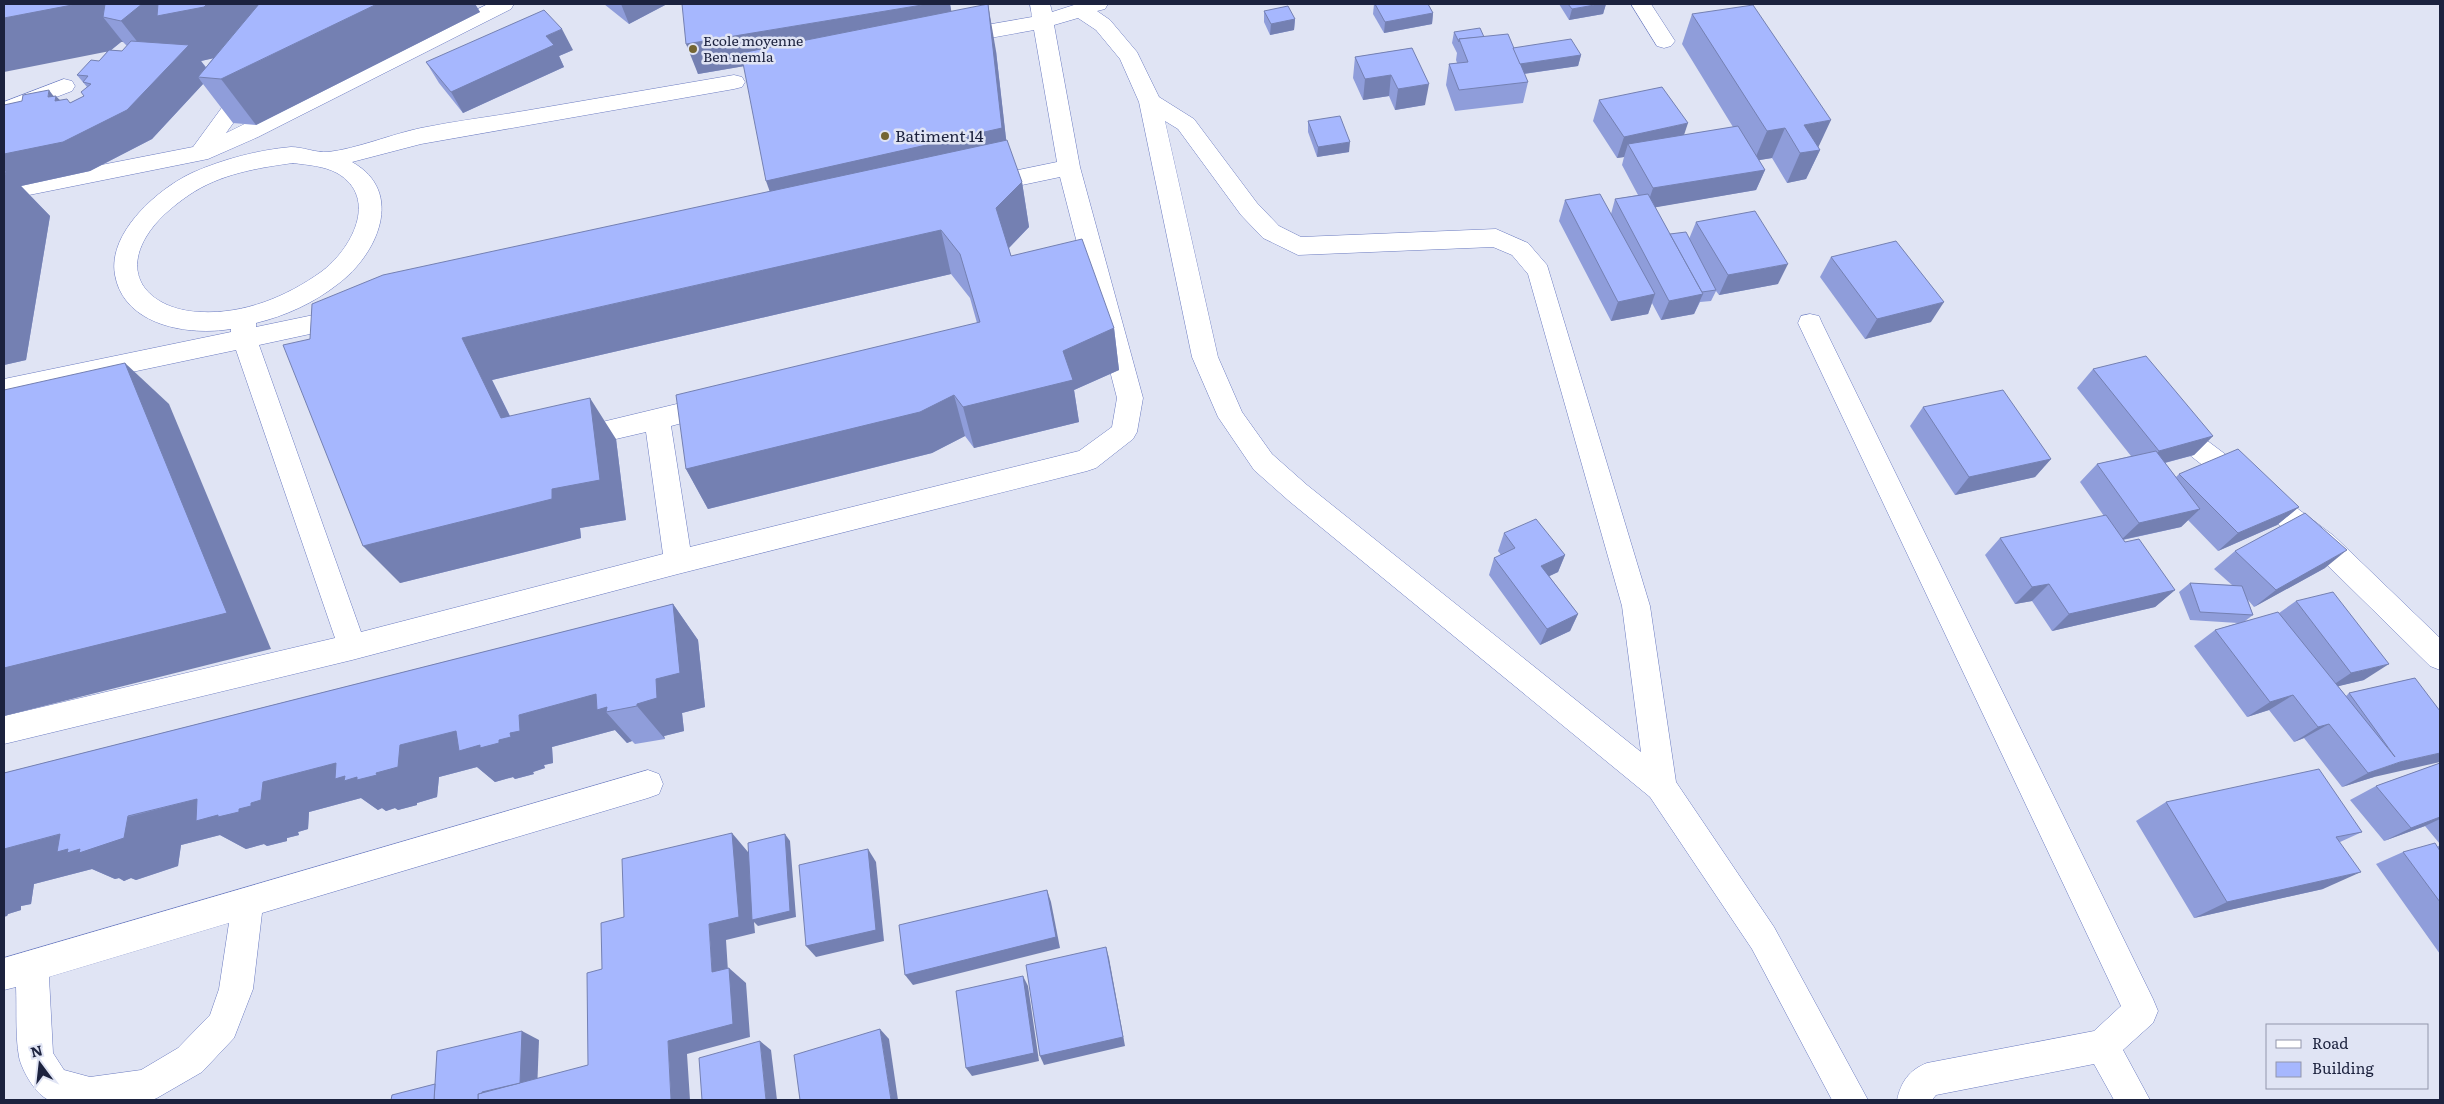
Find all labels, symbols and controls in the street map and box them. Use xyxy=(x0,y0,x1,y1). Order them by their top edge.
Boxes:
place label: Ecole moyenne Ben nemla xyxy=(703,30,803,66)
marker: Ecole moyenne Ben nemla xyxy=(687,43,699,55)
place label: Batiment 14 xyxy=(895,123,984,147)
marker: Batiment 14 xyxy=(879,130,891,142)
legend xyxy=(2266,1024,2429,1089)
text: Road xyxy=(2312,1031,2348,1054)
north arrow xyxy=(15,1039,65,1089)
text: N xyxy=(28,1039,45,1062)
text: Building xyxy=(2312,1056,2374,1079)

